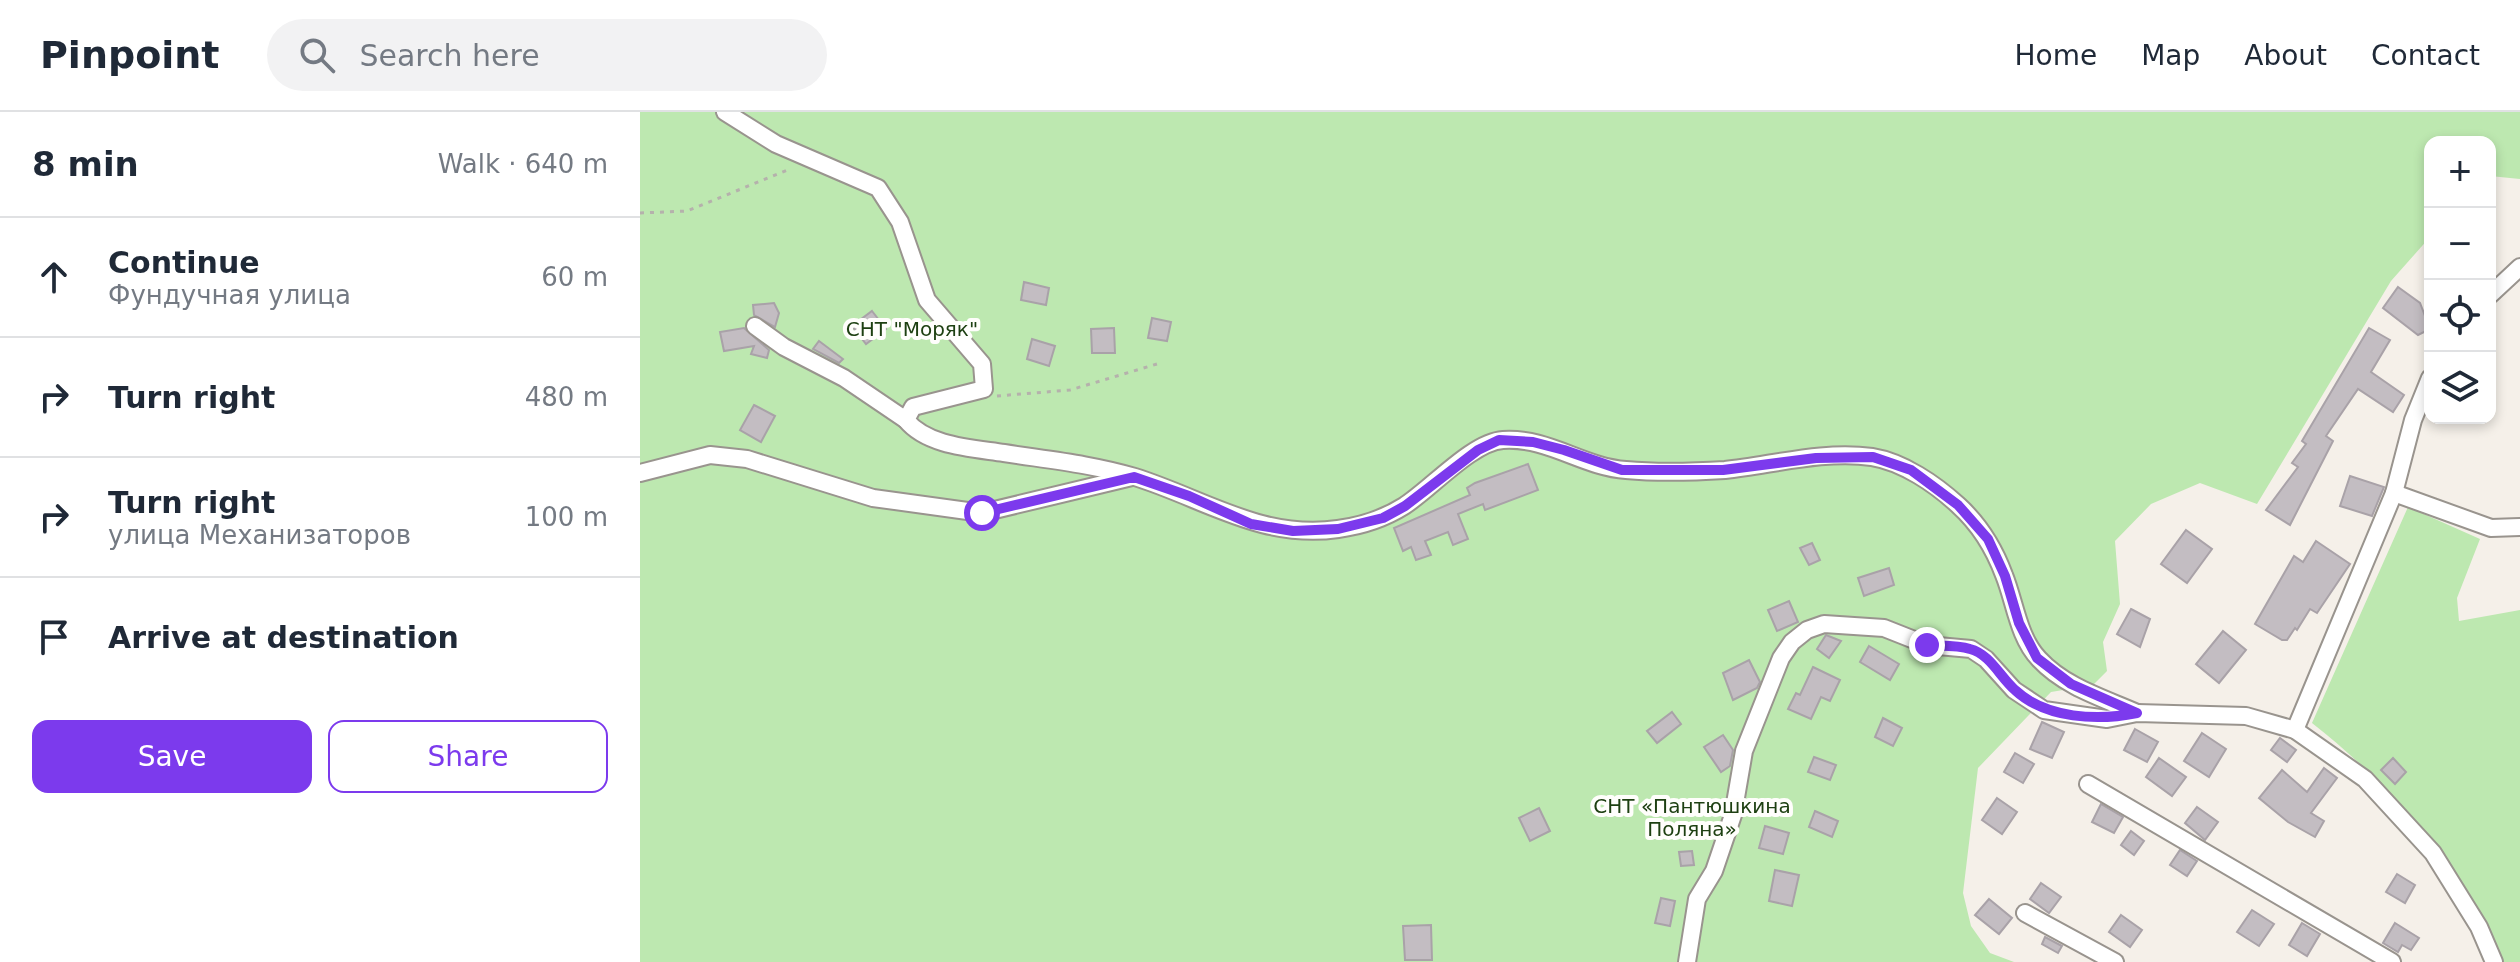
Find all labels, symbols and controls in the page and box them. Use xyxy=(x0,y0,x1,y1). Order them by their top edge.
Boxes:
search box xyxy=(267,19,827,91)
text: Pinpoint xyxy=(40,33,219,77)
icon: search xyxy=(295,33,339,77)
text: Search here xyxy=(359,38,540,73)
text: Home xyxy=(2014,39,2097,72)
text: Map xyxy=(2141,39,2200,72)
text: About xyxy=(2244,39,2327,72)
text: Contact xyxy=(2371,39,2480,72)
map controls xyxy=(2424,136,2496,424)
button: + xyxy=(2424,136,2496,208)
text: 8 min xyxy=(32,144,139,184)
text: Walk · 640 m xyxy=(438,149,608,179)
button: − xyxy=(2424,208,2496,280)
text: Continue xyxy=(108,245,260,280)
icon: ahead xyxy=(32,255,76,299)
text: 60 m xyxy=(541,262,608,292)
text: Фундучная улица xyxy=(108,280,351,310)
button: locate xyxy=(2424,280,2496,352)
park label: СНТ "Моряк" xyxy=(846,317,978,341)
button: layers xyxy=(2424,352,2496,424)
icon: right xyxy=(32,375,76,419)
text: Turn right xyxy=(108,380,275,415)
text: 480 m xyxy=(525,382,608,412)
text: Turn right xyxy=(108,485,275,520)
icon: right xyxy=(32,495,76,539)
route start xyxy=(964,495,1000,531)
text: 100 m xyxy=(525,502,608,532)
text: улица Механизаторов xyxy=(108,520,411,550)
icon: arrive xyxy=(32,615,76,659)
text: Arrive at destination xyxy=(108,620,459,655)
route end xyxy=(1909,627,1945,663)
button: Save xyxy=(32,720,312,793)
button: Share xyxy=(328,720,608,793)
park label: СНТ «Пантюшкина Поляна» xyxy=(1593,794,1791,841)

